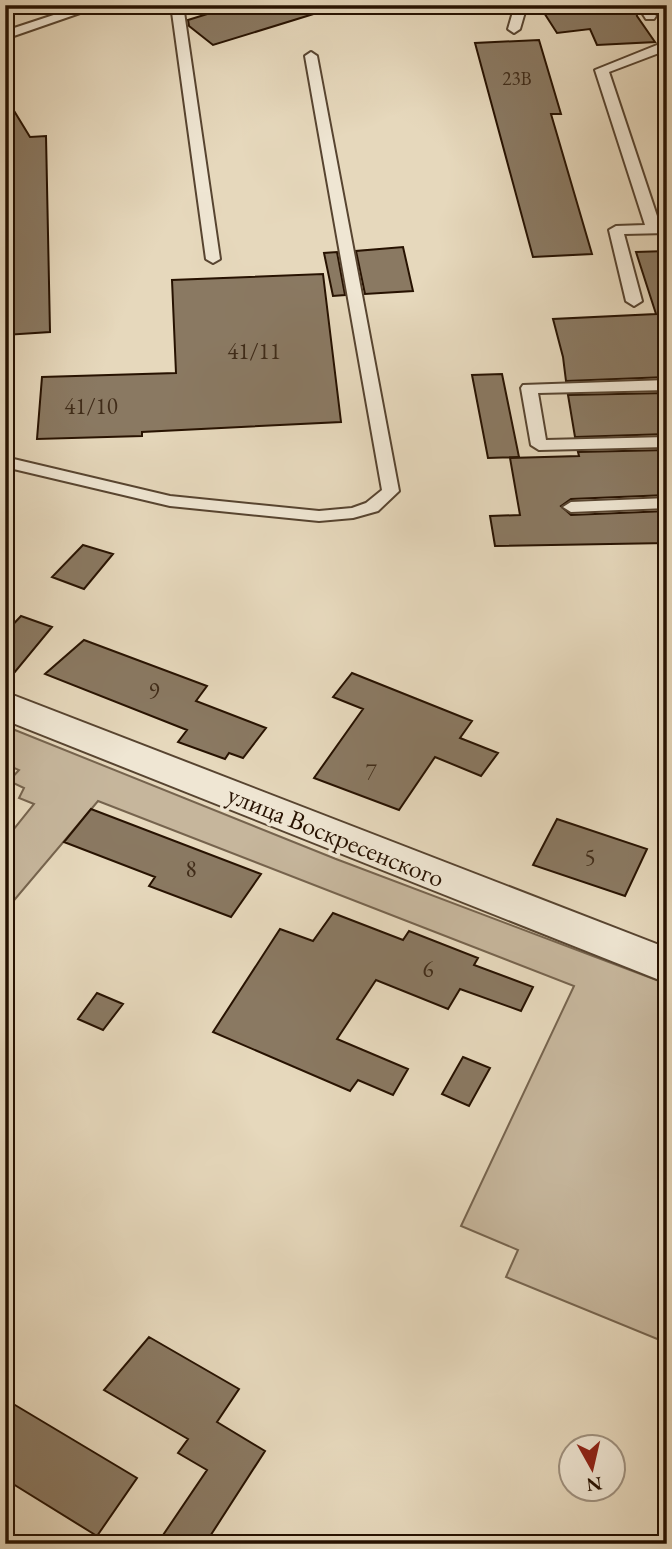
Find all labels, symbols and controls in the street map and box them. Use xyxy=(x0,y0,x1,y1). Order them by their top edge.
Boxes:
house number: 23В xyxy=(502,66,532,91)
house number: 41/11 xyxy=(227,336,281,366)
house number: 41/10 xyxy=(64,391,118,421)
house number: 9 xyxy=(148,676,160,706)
house number: 7 xyxy=(365,757,377,787)
street label: улица Воскресенского xyxy=(223,777,449,895)
house number: 5 xyxy=(584,842,596,872)
house number: 8 xyxy=(185,854,197,884)
house number: 6 xyxy=(422,954,434,984)
north arrow xyxy=(556,1434,626,1504)
text: N xyxy=(584,1471,604,1498)

